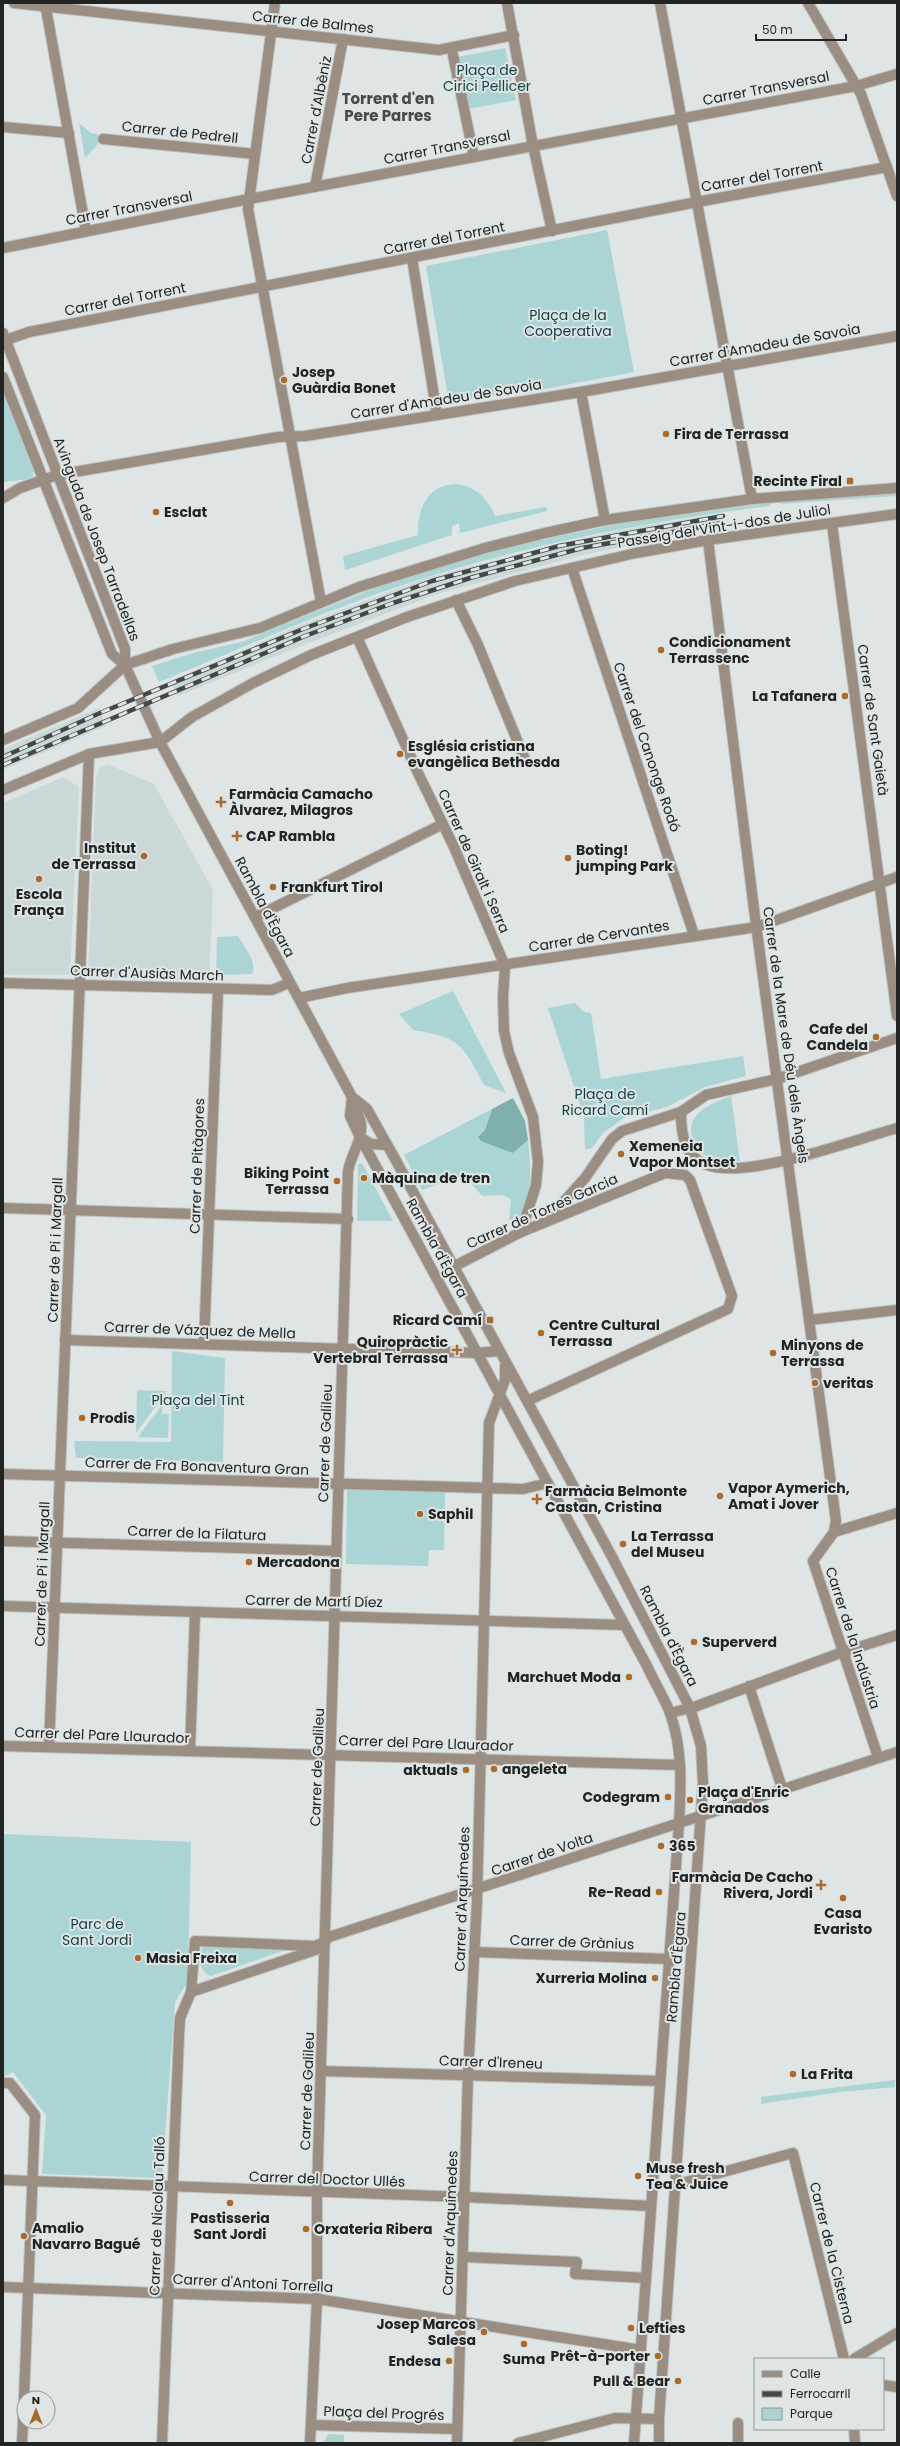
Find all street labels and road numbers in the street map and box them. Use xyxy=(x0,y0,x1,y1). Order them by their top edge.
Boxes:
street label: Carrer de Balmes xyxy=(251,6,375,38)
street label: Carrer d'Albèniz xyxy=(296,54,336,166)
street label: Carrer Transversal xyxy=(701,66,831,110)
street label: Carrer de Pedrell xyxy=(121,116,239,148)
street label: Carrer Transversal xyxy=(382,125,512,169)
street label: Carrer del Torrent xyxy=(699,155,825,197)
street label: Carrer Transversal xyxy=(64,186,194,230)
street label: Carrer del Torrent xyxy=(382,216,506,260)
street label: Carrer del Torrent xyxy=(63,277,187,321)
street label: Carrer d'Amadeu de Savoia xyxy=(668,318,862,372)
street label: Carrer d'Amadeu de Savoia xyxy=(349,374,543,424)
street label: Avinguda de Josep Tarradellas xyxy=(49,434,145,644)
street label: Passeig del Vint-i-dos de Juliol xyxy=(616,499,832,553)
street label: Carrer de Sant Gaietà xyxy=(852,643,894,797)
street label: Carrer del Canonge Rodó xyxy=(608,659,686,835)
street label: Carrer de Giralt i Serra xyxy=(433,786,515,936)
street label: Rambla d'Ègara xyxy=(230,853,300,961)
street label: Carrer de la Mare de Déu dels Àngels xyxy=(758,905,814,1165)
street label: Carrer de Cervantes xyxy=(527,915,671,957)
street label: Carrer d'Ausiàs March xyxy=(70,960,224,986)
street label: Carrer de Pitàgores xyxy=(185,1098,209,1234)
street label: Carrer de Torres Garcia xyxy=(463,1169,621,1253)
street label: Carrer de Pi i Margall xyxy=(42,1177,68,1323)
street label: Rambla d'Ègara xyxy=(401,1195,473,1301)
street label: Carrer de Vázquez de Mella xyxy=(104,1317,296,1343)
street label: Carrer de Galileu xyxy=(313,1383,337,1503)
street label: Carrer de Fra Bonaventura Gran xyxy=(85,1452,309,1480)
street label: Carrer de Pi i Margall xyxy=(29,1501,55,1647)
street label: Carrer de la Filatura xyxy=(127,1521,267,1545)
street label: Carrer de la Indústria xyxy=(821,1564,885,1712)
street label: Rambla d'Ègara xyxy=(635,1582,703,1690)
street label: Carrer de Martí Díez xyxy=(245,1590,383,1612)
street label: Carrer de Galileu xyxy=(305,1707,329,1827)
street label: Carrer del Pare Llaurador xyxy=(14,1722,190,1748)
street label: Carrer del Pare Llaurador xyxy=(338,1730,514,1756)
street label: Carrer d'Arquímedes xyxy=(449,1826,475,1972)
street label: Carrer de Volta xyxy=(488,1827,596,1881)
street label: Rambla d'Ègara xyxy=(661,1911,691,2023)
street label: Carrer de Grànius xyxy=(509,1930,635,1954)
street label: Carrer de Galileu xyxy=(295,2031,319,2151)
street label: Carrer d'Ireneu xyxy=(439,2050,543,2074)
street label: Carrer de Nicolau Talló xyxy=(144,2136,170,2296)
street label: Carrer d'Arquímedes xyxy=(437,2150,463,2296)
street label: Carrer del Doctor Ullés xyxy=(249,2166,405,2192)
street label: Carrer de la Cisterna xyxy=(805,2180,859,2326)
street label: Carrer d'Antoni Torrella xyxy=(172,2269,334,2297)
street label: Plaça del Progrés xyxy=(323,2401,445,2425)

